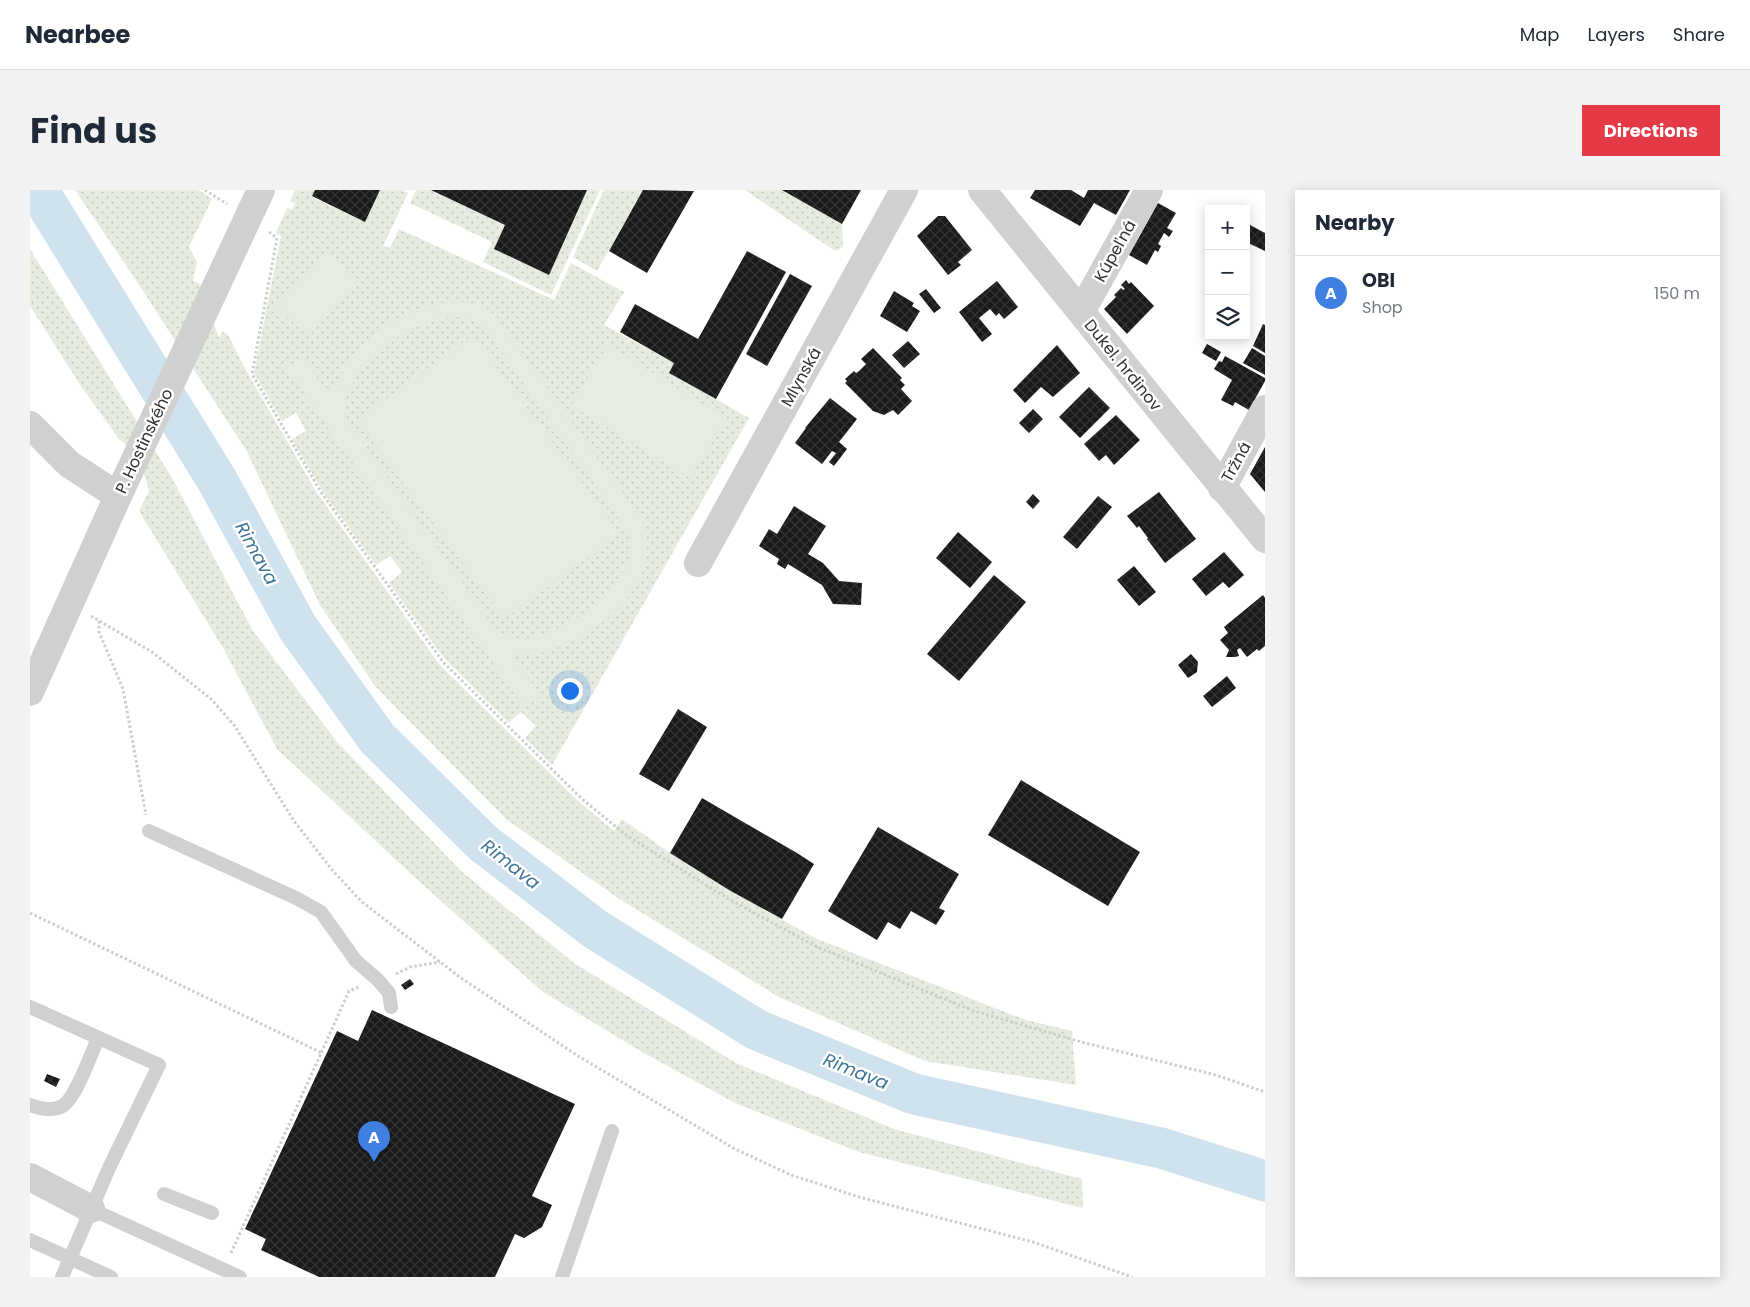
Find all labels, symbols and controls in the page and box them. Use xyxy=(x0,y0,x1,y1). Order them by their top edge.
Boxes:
text: Nearbee xyxy=(25,18,130,51)
text: Map xyxy=(1520,22,1560,47)
text: Layers xyxy=(1588,22,1645,47)
text: Share xyxy=(1673,22,1725,47)
button: Directions xyxy=(1582,105,1720,156)
text: Find us xyxy=(30,106,157,155)
map controls xyxy=(1205,205,1250,340)
button: + xyxy=(1205,205,1250,250)
text: Nearby xyxy=(1315,208,1395,237)
street label: Kúpeľná xyxy=(1089,216,1141,286)
button: − xyxy=(1205,250,1250,295)
text: OBI xyxy=(1362,267,1395,294)
text: A xyxy=(1325,282,1337,305)
text: 150 m xyxy=(1654,282,1700,305)
button: layers xyxy=(1205,295,1250,340)
text: Shop xyxy=(1362,296,1403,319)
street label: Dukel. hrdinov xyxy=(1079,314,1167,416)
street label: Mlynská xyxy=(775,343,827,411)
street label: P. Hostinského xyxy=(110,385,178,497)
street label: Tržná xyxy=(1216,438,1256,486)
water label: Rimava xyxy=(229,517,285,589)
your location xyxy=(557,678,583,704)
water label: Rimava xyxy=(476,833,546,895)
water label: Rimava xyxy=(820,1047,892,1095)
pin: A xyxy=(358,1121,390,1162)

